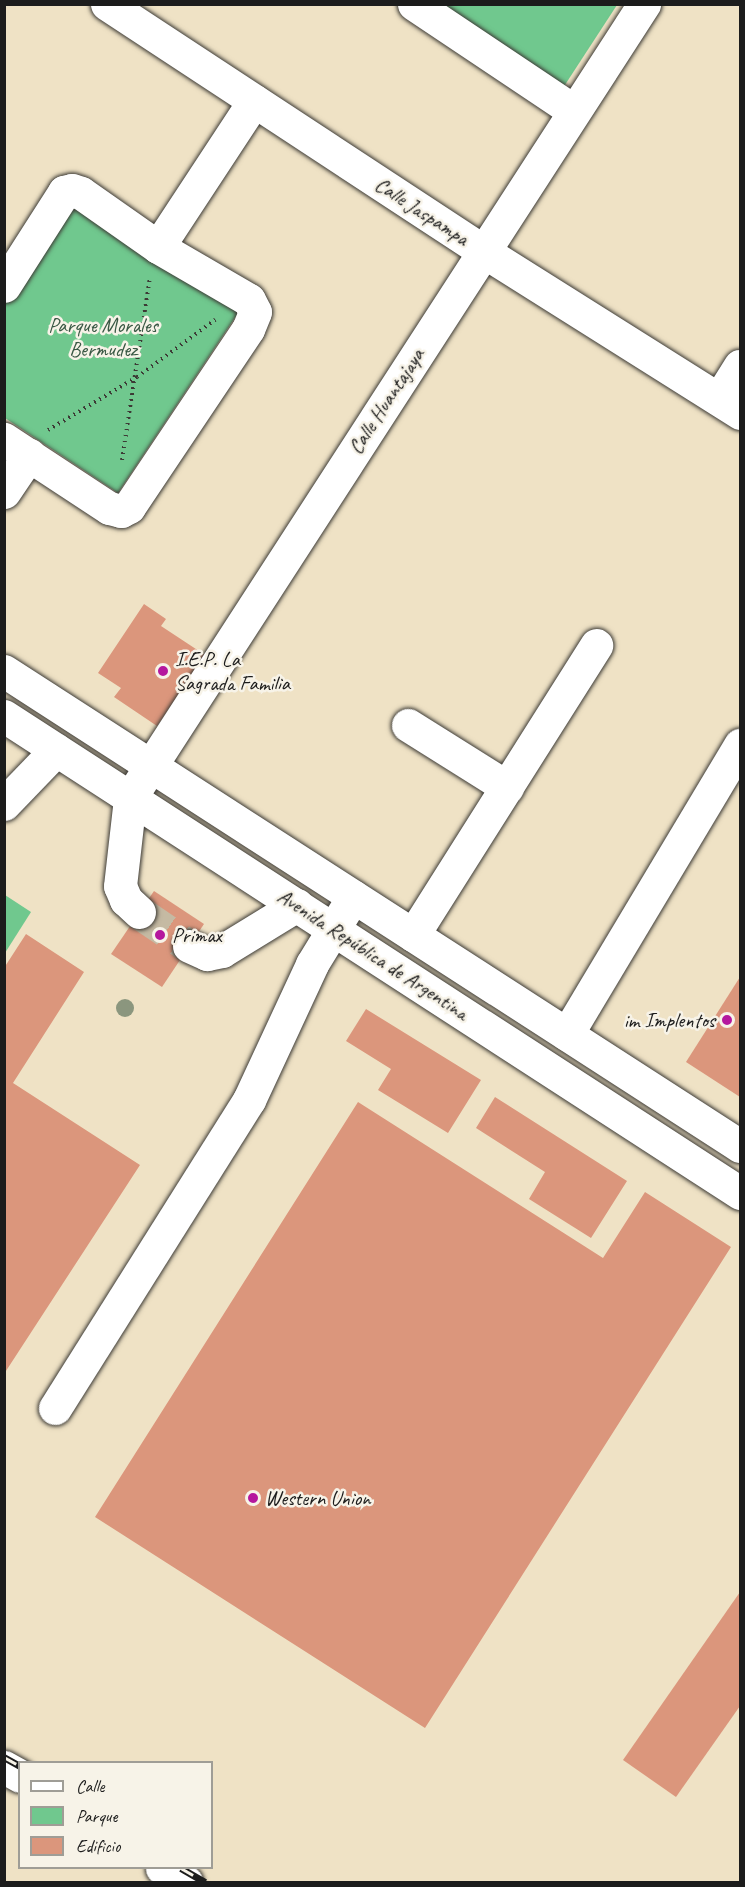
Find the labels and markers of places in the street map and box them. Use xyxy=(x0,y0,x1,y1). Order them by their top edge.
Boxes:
place label: I.E.P. La Sagrada Familia xyxy=(175,646,290,696)
marker: I.E.P. La Sagrada Familia xyxy=(156,664,170,678)
place label: Primax xyxy=(172,922,222,948)
marker: Primax xyxy=(153,928,167,942)
place label: im Implentos xyxy=(625,1007,715,1033)
marker: im Implentos xyxy=(720,1013,734,1027)
place label: Western Union xyxy=(265,1485,371,1511)
marker: Western Union xyxy=(246,1491,260,1505)

